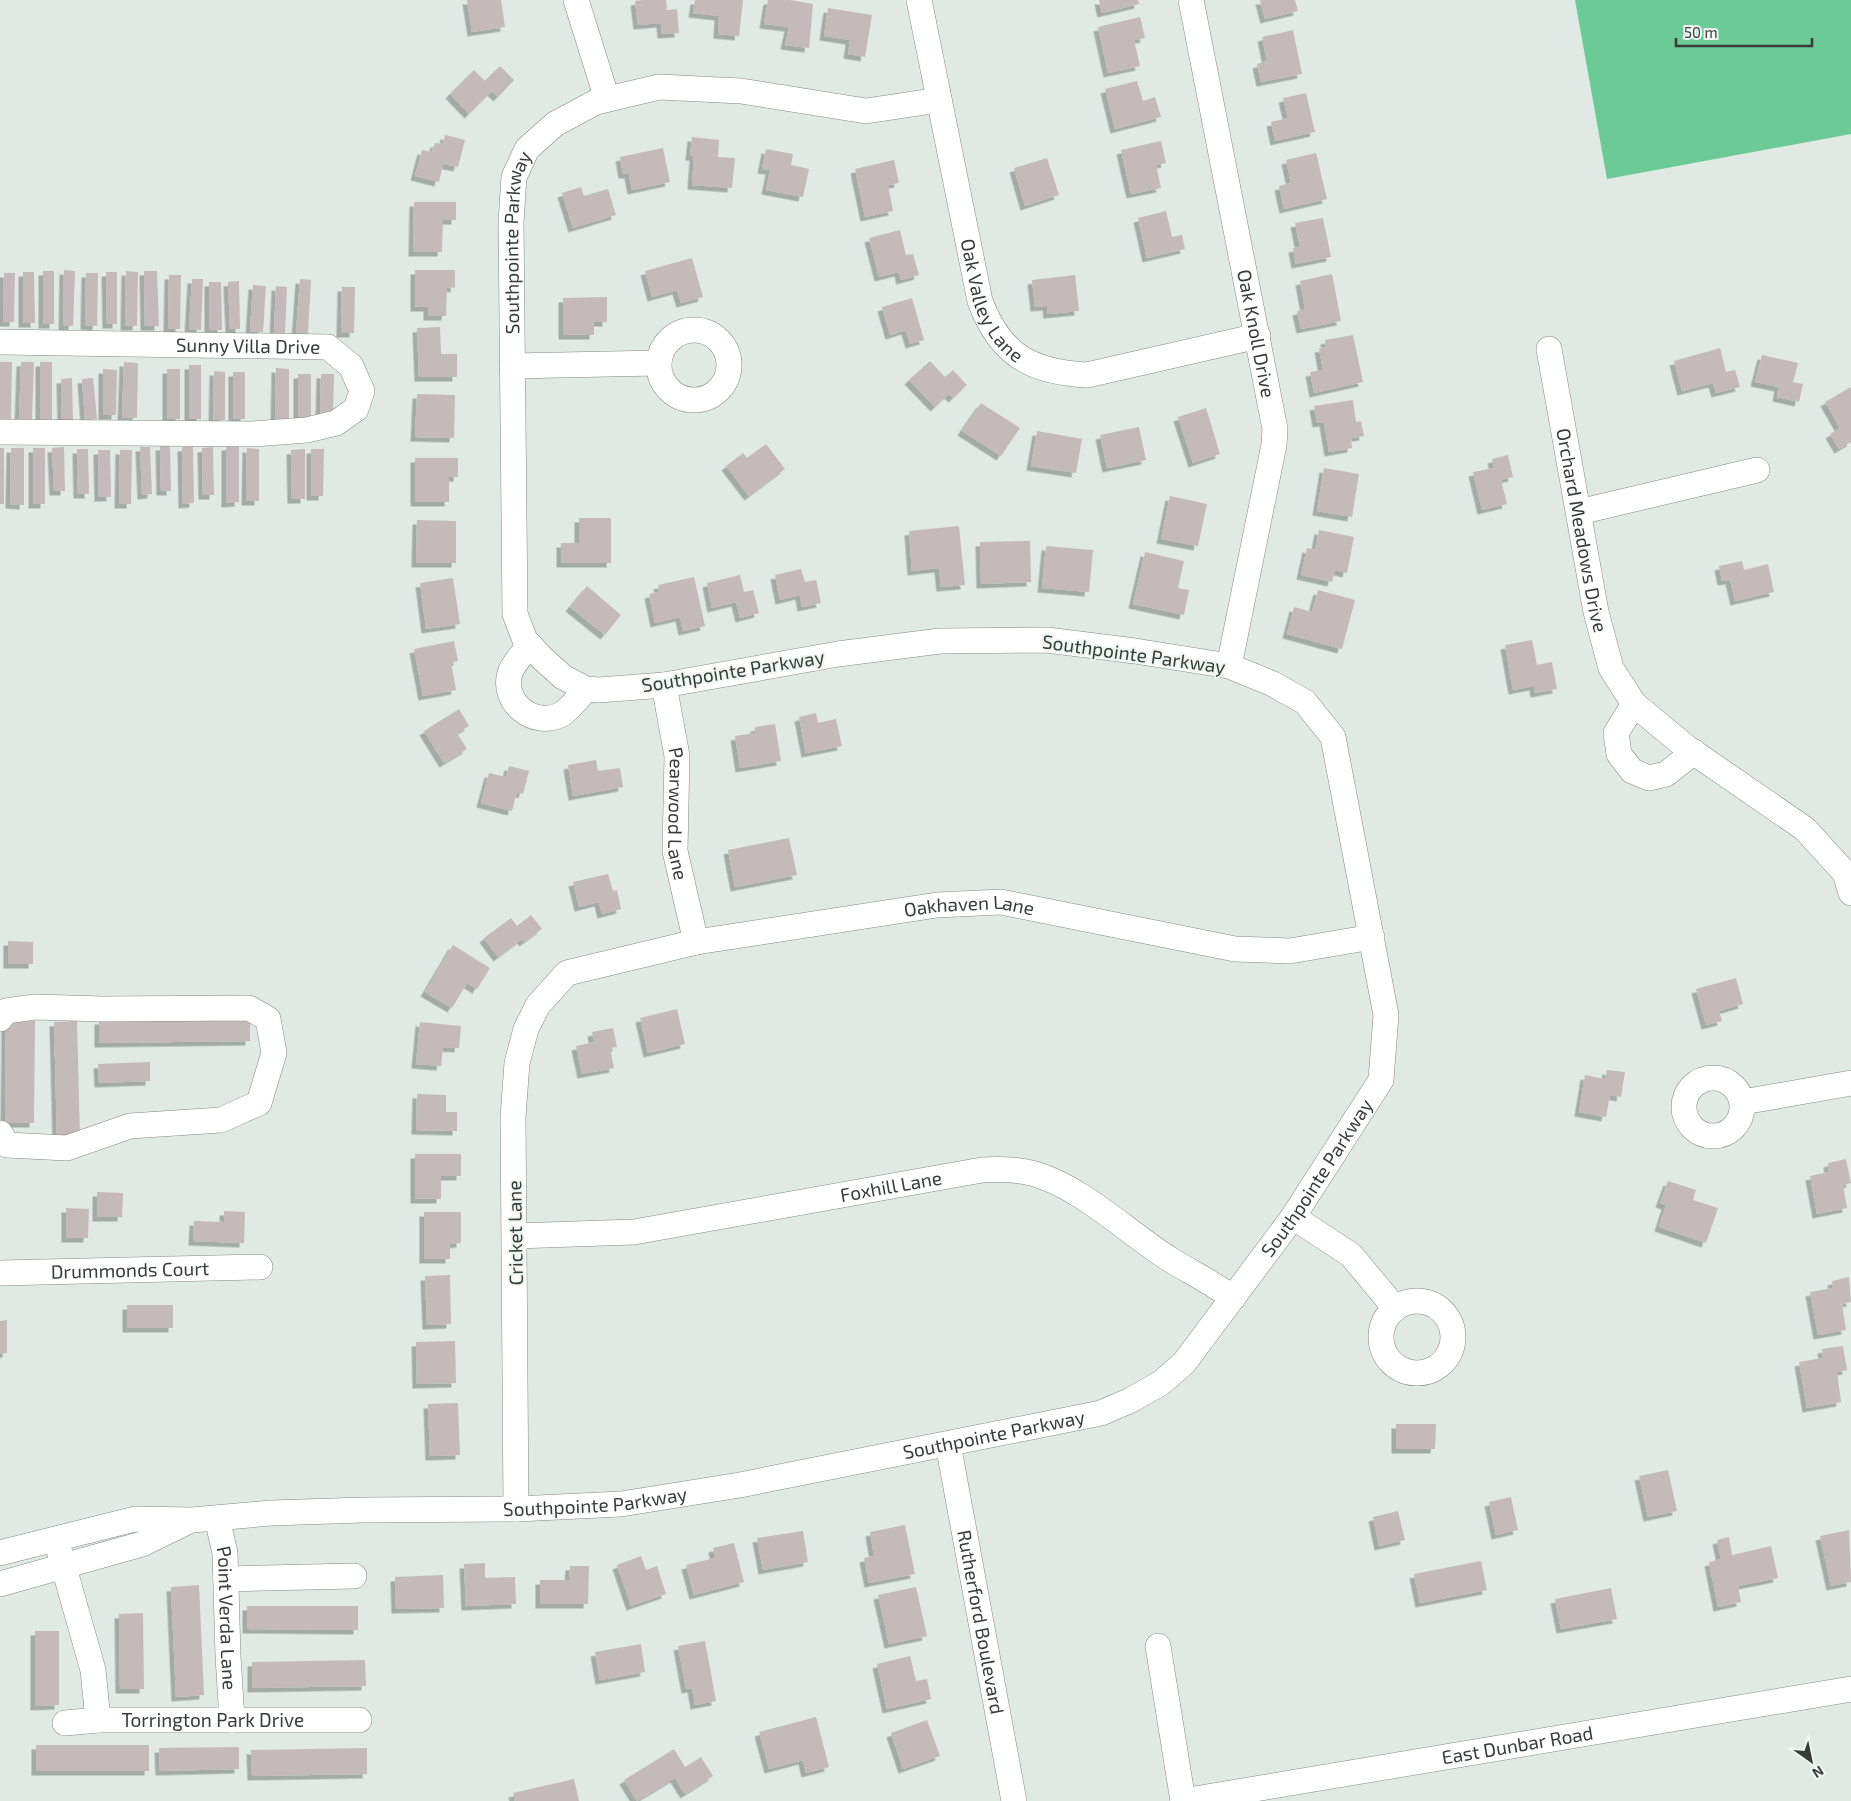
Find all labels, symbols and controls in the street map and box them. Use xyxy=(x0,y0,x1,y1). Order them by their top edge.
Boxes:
scale bar xyxy=(1676,15,1812,47)
text: 50 m xyxy=(1684,23,1718,41)
street label: Southpointe Parkway xyxy=(499,147,536,334)
street label: Oak Valley Lane xyxy=(957,236,1028,367)
street label: Oak Knoll Drive xyxy=(1233,267,1281,400)
street label: Sunny Villa Drive xyxy=(176,333,320,358)
street label: Orchard Meadows Drive xyxy=(1552,426,1613,635)
street label: Southpointe Parkway xyxy=(1041,629,1227,678)
street label: Southpointe Parkway xyxy=(640,645,826,696)
street label: Pearwood Lane xyxy=(664,745,693,882)
street label: Oakhaven Lane xyxy=(902,890,1036,921)
street label: Southpointe Parkway xyxy=(1255,1094,1377,1261)
street label: Foxhill Lane xyxy=(838,1165,943,1206)
street label: Cricket Lane xyxy=(502,1180,527,1286)
street label: Drummonds Court xyxy=(51,1256,209,1283)
street label: Southpointe Parkway xyxy=(901,1405,1087,1463)
street label: Southpointe Parkway xyxy=(503,1482,689,1520)
street label: Rutherford Boulevard xyxy=(953,1528,1010,1716)
street label: Point Verda Lane xyxy=(213,1543,242,1691)
street label: Torrington Park Drive xyxy=(121,1708,304,1731)
street label: East Dunbar Road xyxy=(1440,1720,1595,1768)
north arrow xyxy=(1786,1736,1836,1786)
text: N xyxy=(1809,1762,1827,1782)

